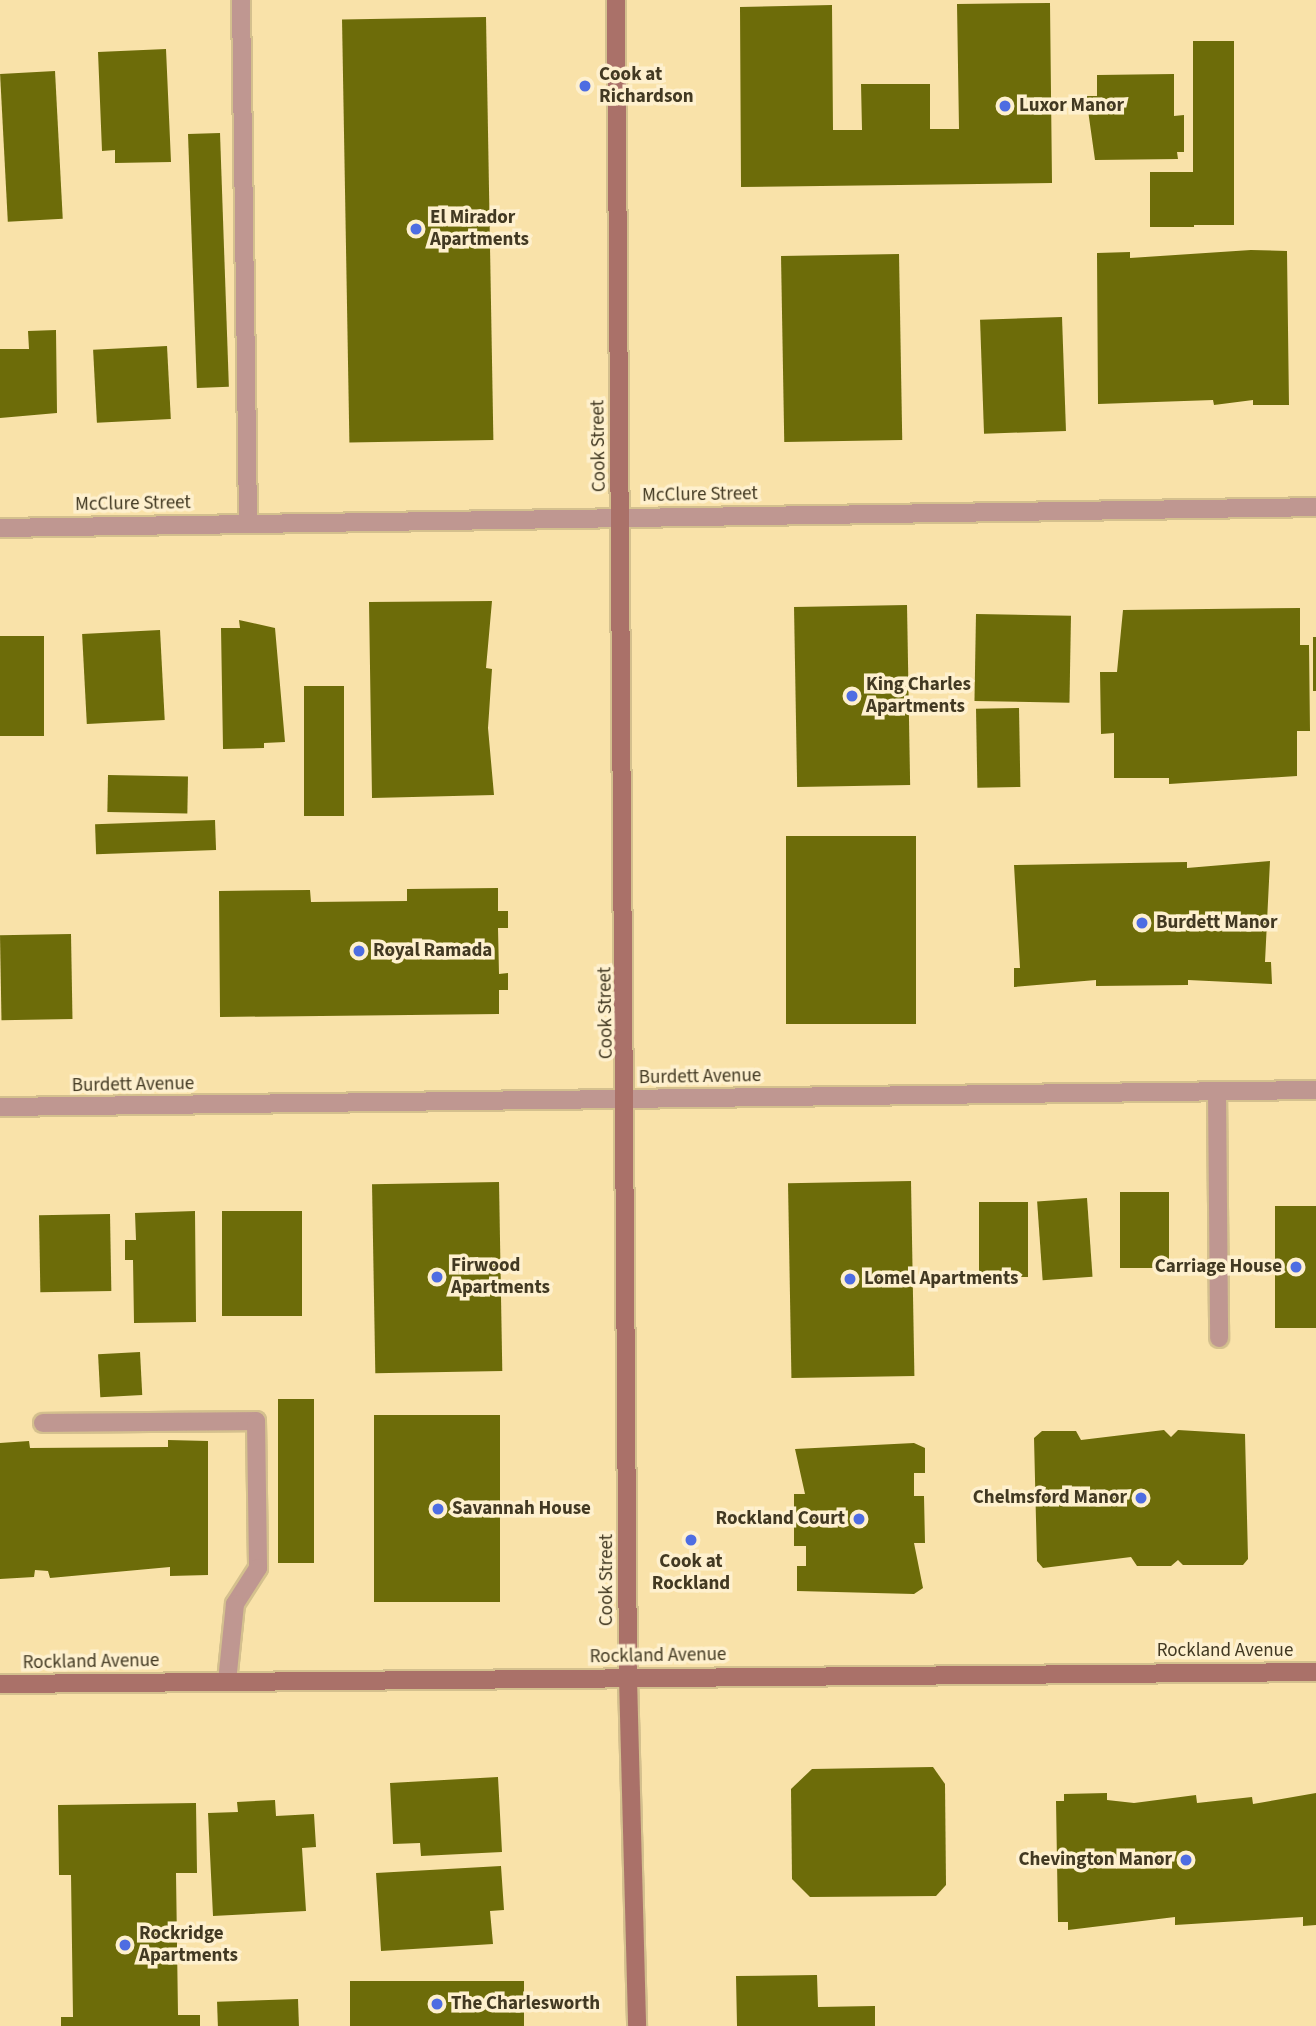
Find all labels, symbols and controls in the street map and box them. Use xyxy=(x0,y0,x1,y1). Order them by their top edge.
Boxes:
place label: Cook at Richardson xyxy=(599,64,694,108)
marker: Cook at Richardson xyxy=(577,78,593,94)
place label: Luxor Manor xyxy=(1019,95,1124,117)
marker: Luxor Manor xyxy=(997,98,1013,114)
place label: El Mirador Apartments xyxy=(430,207,529,251)
marker: El Mirador Apartments xyxy=(408,221,424,237)
street label: Cook Street xyxy=(587,400,611,492)
street label: McClure Street xyxy=(642,483,758,507)
street label: McClure Street xyxy=(75,492,191,516)
place label: King Charles Apartments xyxy=(866,674,971,718)
marker: King Charles Apartments xyxy=(844,688,860,704)
place label: Burdett Manor xyxy=(1156,912,1278,934)
marker: Burdett Manor xyxy=(1134,915,1150,931)
place label: Royal Ramada xyxy=(373,940,492,962)
marker: Royal Ramada xyxy=(351,943,367,959)
street label: Cook Street xyxy=(594,967,618,1059)
street label: Burdett Avenue xyxy=(639,1065,761,1089)
street label: Burdett Avenue xyxy=(72,1073,194,1097)
place label: Firwood Apartments xyxy=(451,1255,550,1299)
place label: Carriage House xyxy=(1155,1256,1282,1278)
marker: Carriage House xyxy=(1288,1259,1304,1275)
place label: Lomel Apartments xyxy=(864,1268,1018,1290)
marker: Firwood Apartments xyxy=(429,1269,445,1285)
marker: Lomel Apartments xyxy=(842,1271,858,1287)
place label: Chelmsford Manor xyxy=(973,1487,1127,1509)
marker: Chelmsford Manor xyxy=(1133,1490,1149,1506)
place label: Savannah House xyxy=(452,1498,591,1520)
marker: Savannah House xyxy=(430,1501,446,1517)
place label: Rockland Court xyxy=(715,1508,845,1530)
marker: Rockland Court xyxy=(851,1511,867,1527)
marker: Cook at Rockland xyxy=(683,1532,699,1548)
street label: Cook Street xyxy=(596,1534,618,1626)
place label: Cook at Rockland xyxy=(652,1551,730,1595)
street label: Rockland Avenue xyxy=(1157,1640,1293,1662)
street label: Rockland Avenue xyxy=(589,1643,727,1669)
street label: Rockland Avenue xyxy=(22,1649,160,1675)
place label: Chevington Manor xyxy=(1019,1849,1172,1871)
marker: Chevington Manor xyxy=(1178,1852,1194,1868)
place label: Rockridge Apartments xyxy=(139,1923,238,1967)
marker: Rockridge Apartments xyxy=(117,1937,133,1953)
place label: The Charlesworth xyxy=(451,1993,600,2015)
marker: The Charlesworth xyxy=(429,1996,445,2012)

